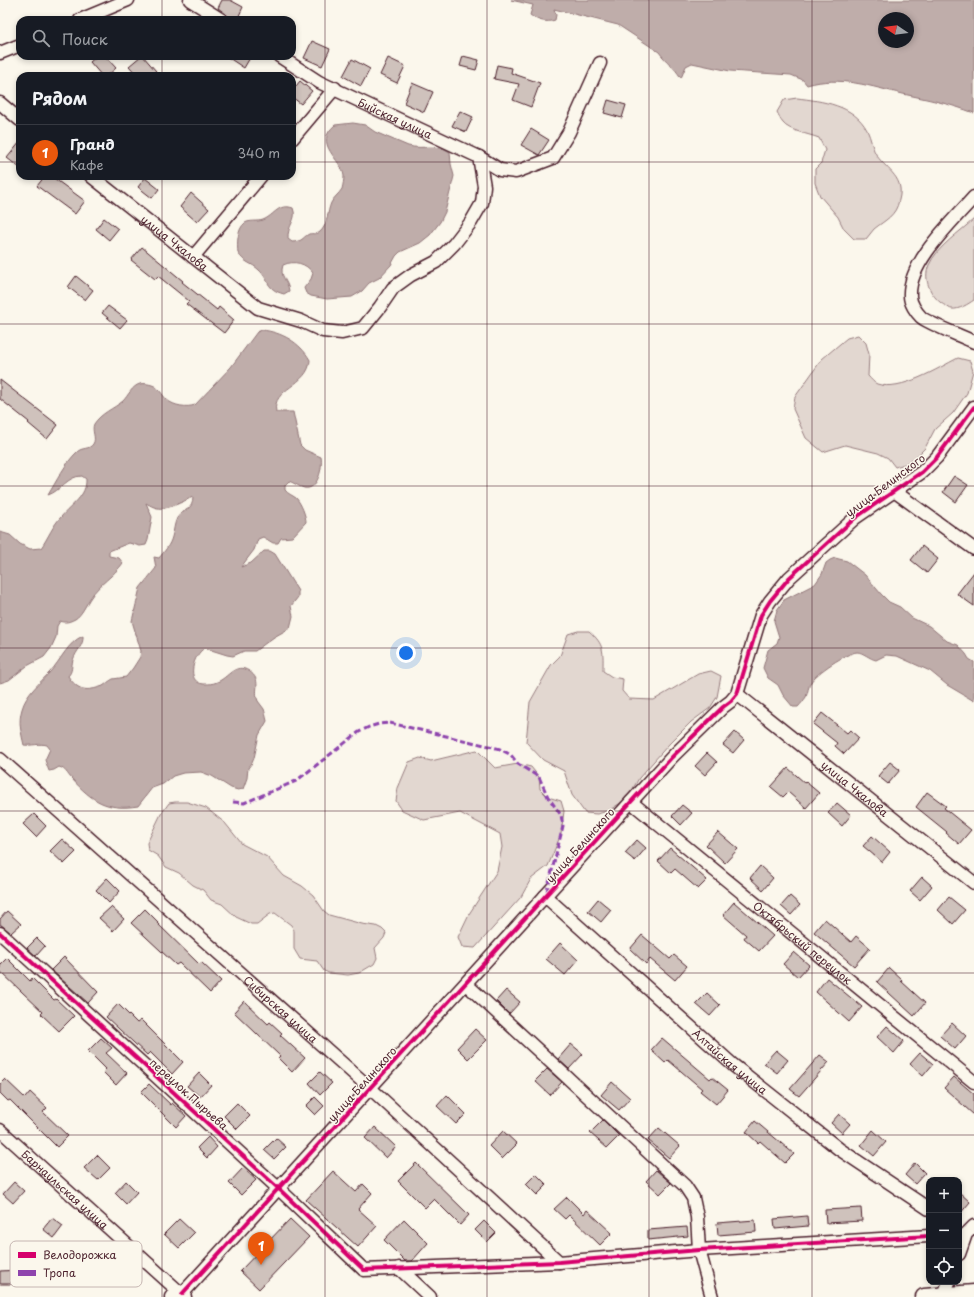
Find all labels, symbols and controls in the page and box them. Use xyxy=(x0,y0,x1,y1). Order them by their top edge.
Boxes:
north arrow xyxy=(878,12,914,48)
search box xyxy=(16,16,296,60)
icon: search xyxy=(30,27,52,49)
text: Поиск xyxy=(62,27,108,50)
text: Рядом xyxy=(32,85,87,111)
street label: Бийская улица xyxy=(355,93,435,143)
text: Гранд xyxy=(70,132,115,155)
text: 1 xyxy=(42,143,48,162)
text: 340 m xyxy=(237,143,280,162)
text: Кафе xyxy=(70,155,103,174)
street label: улица Чкалова xyxy=(138,210,212,274)
street label: улица Белинского xyxy=(841,449,929,521)
your location xyxy=(396,643,416,663)
street label: улица Чкалова xyxy=(818,756,892,820)
street label: улица Белинского xyxy=(541,804,619,886)
street label: Октябрьский переулок xyxy=(750,897,856,988)
street label: Сибирская улица xyxy=(240,971,322,1047)
street label: Алтайская улица xyxy=(689,1024,771,1098)
street label: улица Белинского xyxy=(323,1043,401,1125)
street label: переулок Пырьева xyxy=(146,1054,232,1134)
street label: Барнаульская улица xyxy=(18,1145,113,1233)
map controls xyxy=(926,1177,962,1285)
button: + xyxy=(926,1177,962,1213)
button: − xyxy=(926,1213,962,1249)
pin: 1 xyxy=(248,1232,274,1265)
legend xyxy=(10,1241,142,1287)
text: Велодорожка xyxy=(43,1246,116,1263)
button: locate xyxy=(926,1249,962,1285)
text: Тропа xyxy=(43,1264,76,1281)

